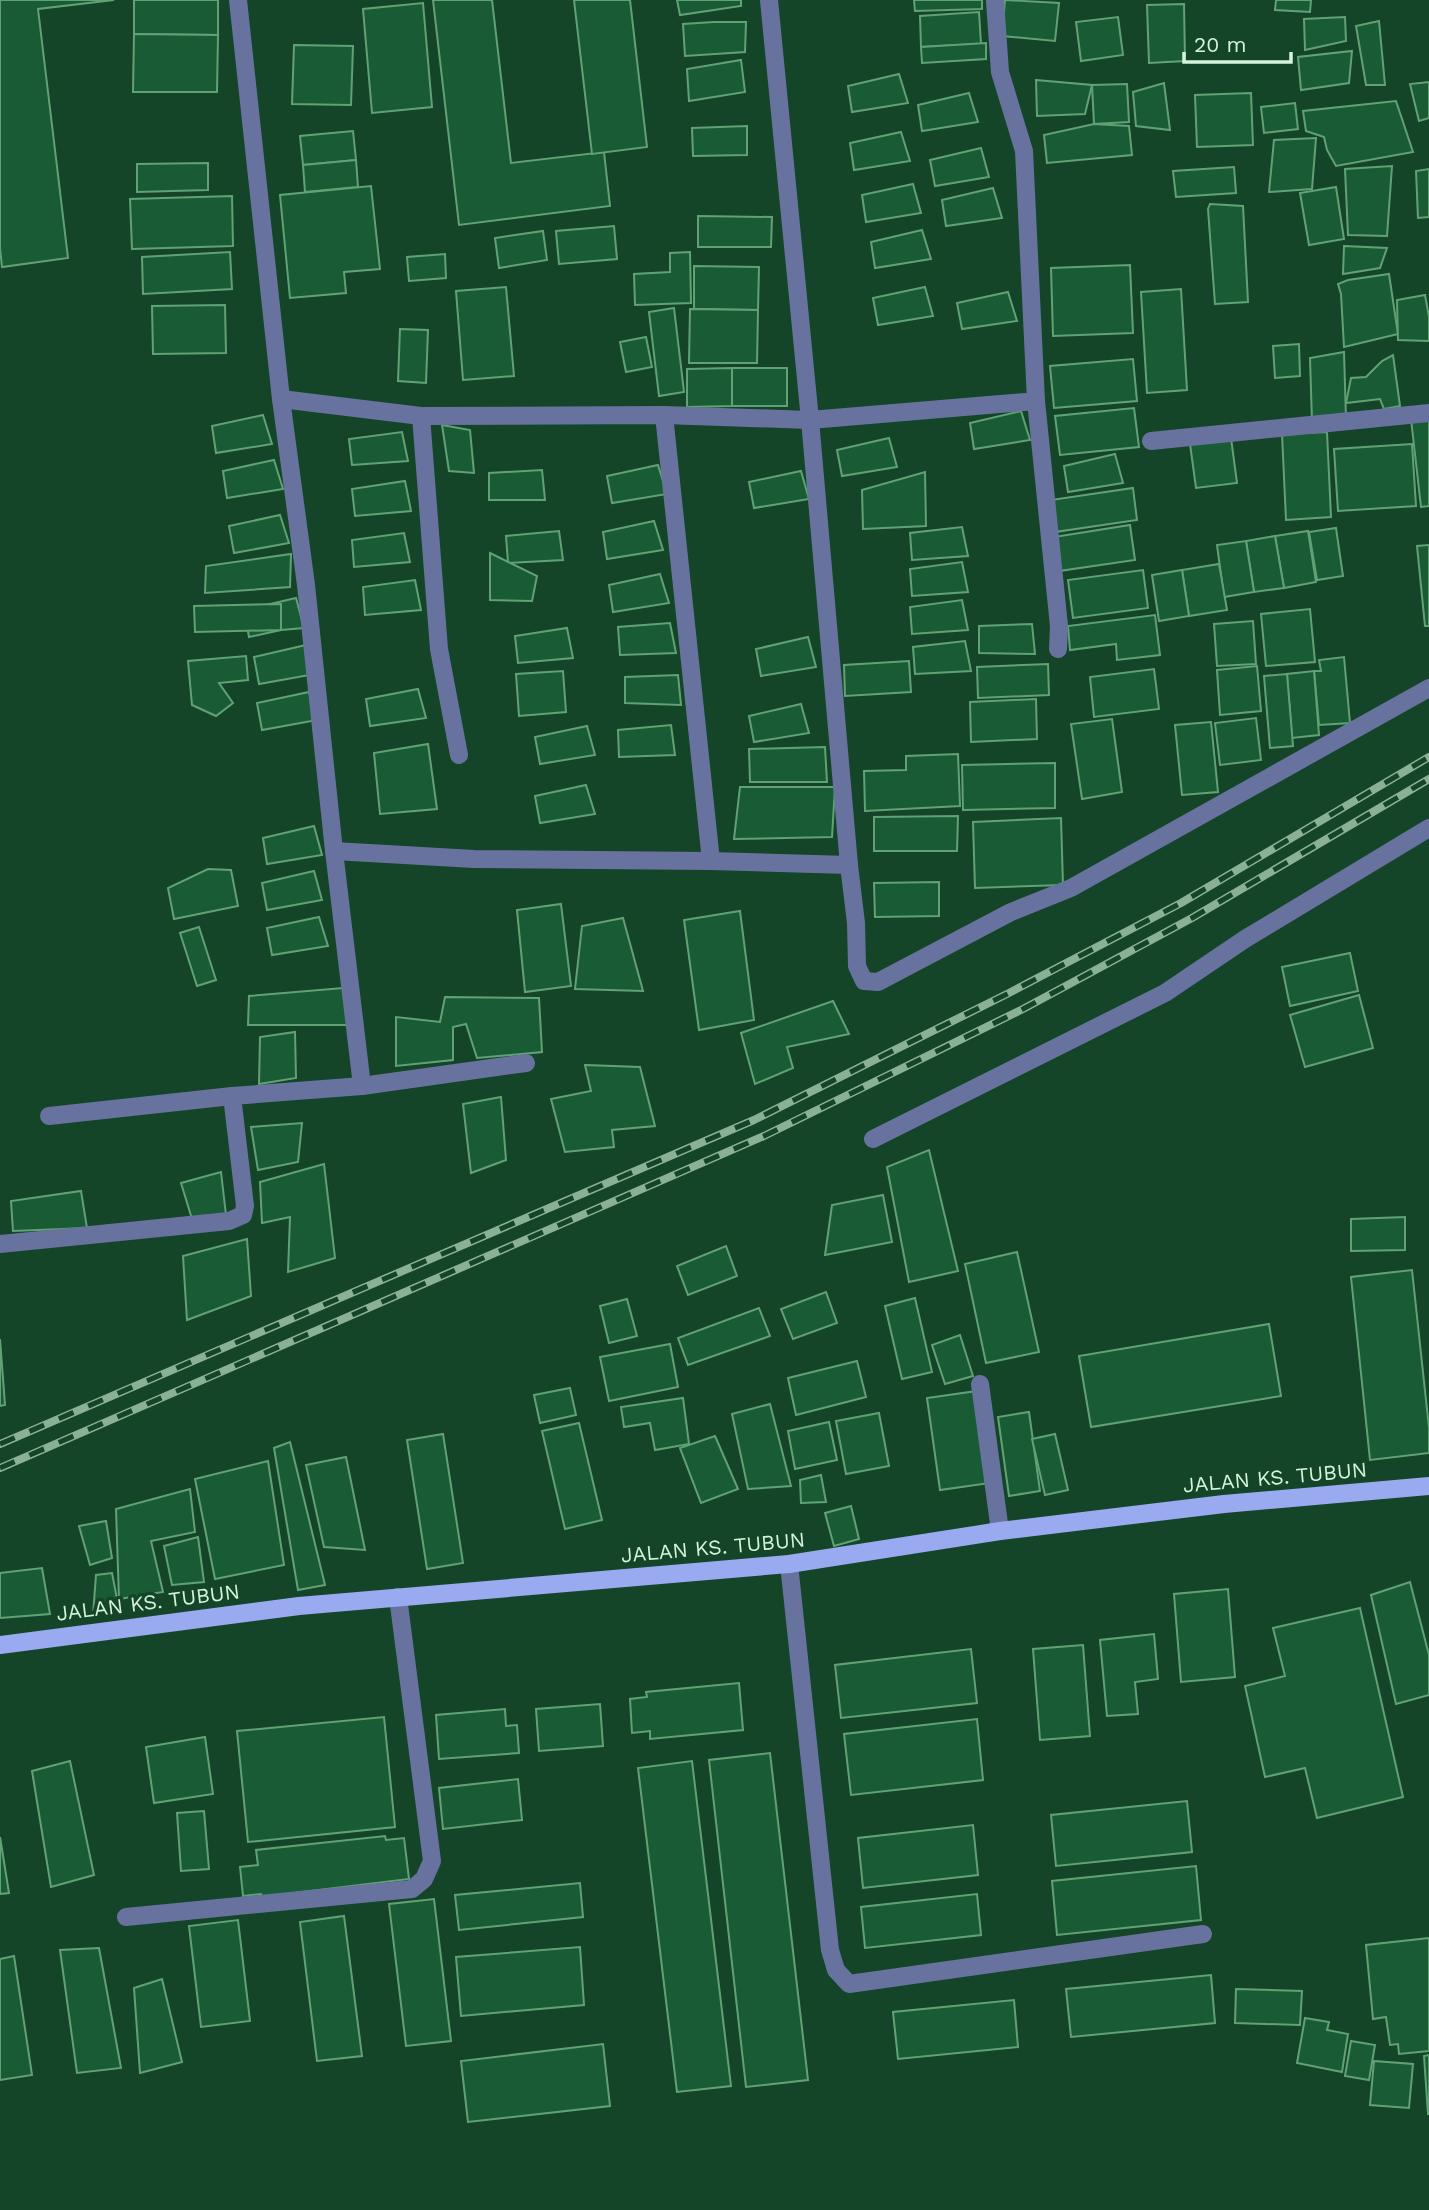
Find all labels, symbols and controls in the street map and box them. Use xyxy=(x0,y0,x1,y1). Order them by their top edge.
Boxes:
scale bar xyxy=(1184,21,1291,65)
text: 20 m xyxy=(1194,32,1246,57)
street label: JALAN KS. TUBUN xyxy=(1182,1456,1368,1498)
street label: JALAN KS. TUBUN xyxy=(620,1526,806,1568)
street label: JALAN KS. TUBUN xyxy=(55,1578,241,1626)

